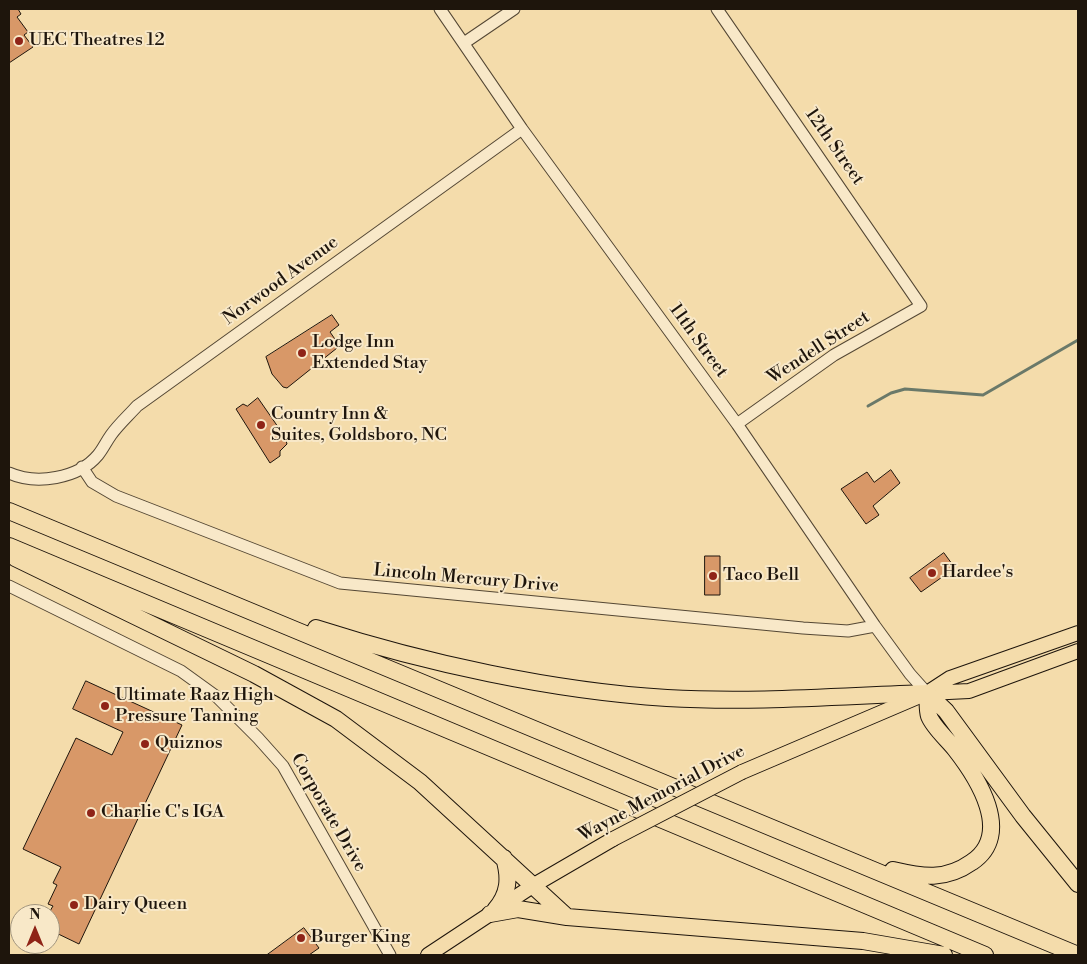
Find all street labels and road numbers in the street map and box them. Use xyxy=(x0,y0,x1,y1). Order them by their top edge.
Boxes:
street label: 12th Street xyxy=(800,105,868,189)
street label: Norwood Avenue xyxy=(219,232,343,330)
street label: 11th Street xyxy=(664,300,732,382)
street label: Wendell Street xyxy=(764,307,874,389)
street label: Lincoln Mercury Drive xyxy=(372,560,560,598)
street label: Wayne Memorial Drive xyxy=(575,741,749,847)
street label: Corporate Drive xyxy=(285,750,371,876)

